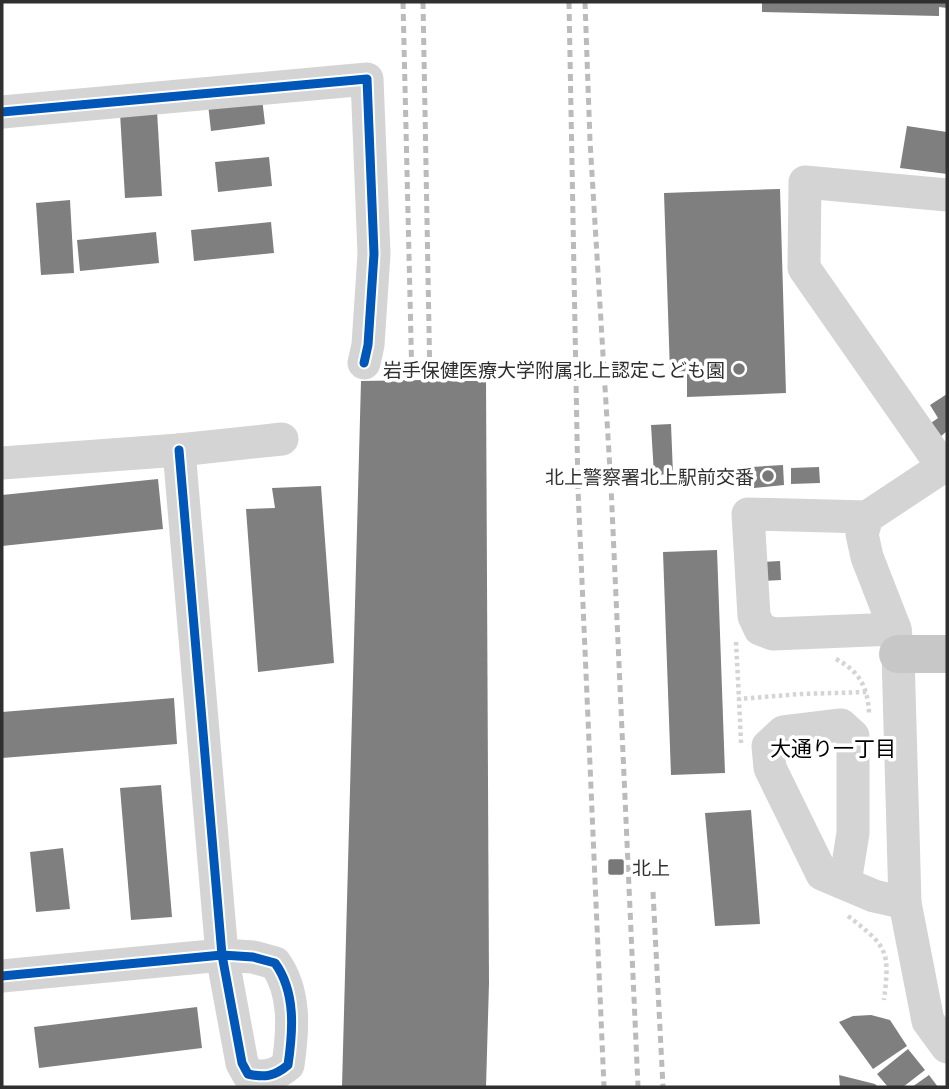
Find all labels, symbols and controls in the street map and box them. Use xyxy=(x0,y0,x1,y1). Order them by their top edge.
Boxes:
place label: 岩手保健医療大学附属北上認定こども園 xyxy=(383,358,725,381)
marker: 岩手保健医療大学附属北上認定こども園 xyxy=(731,361,747,377)
place label: 北上警察署北上駅前交番 xyxy=(545,465,754,488)
marker: 北上警察署北上駅前交番 xyxy=(760,468,776,484)
district label: 大通り一丁目 xyxy=(770,735,896,760)
place label: 北上 xyxy=(632,856,670,879)
marker: 北上 xyxy=(606,857,626,877)

